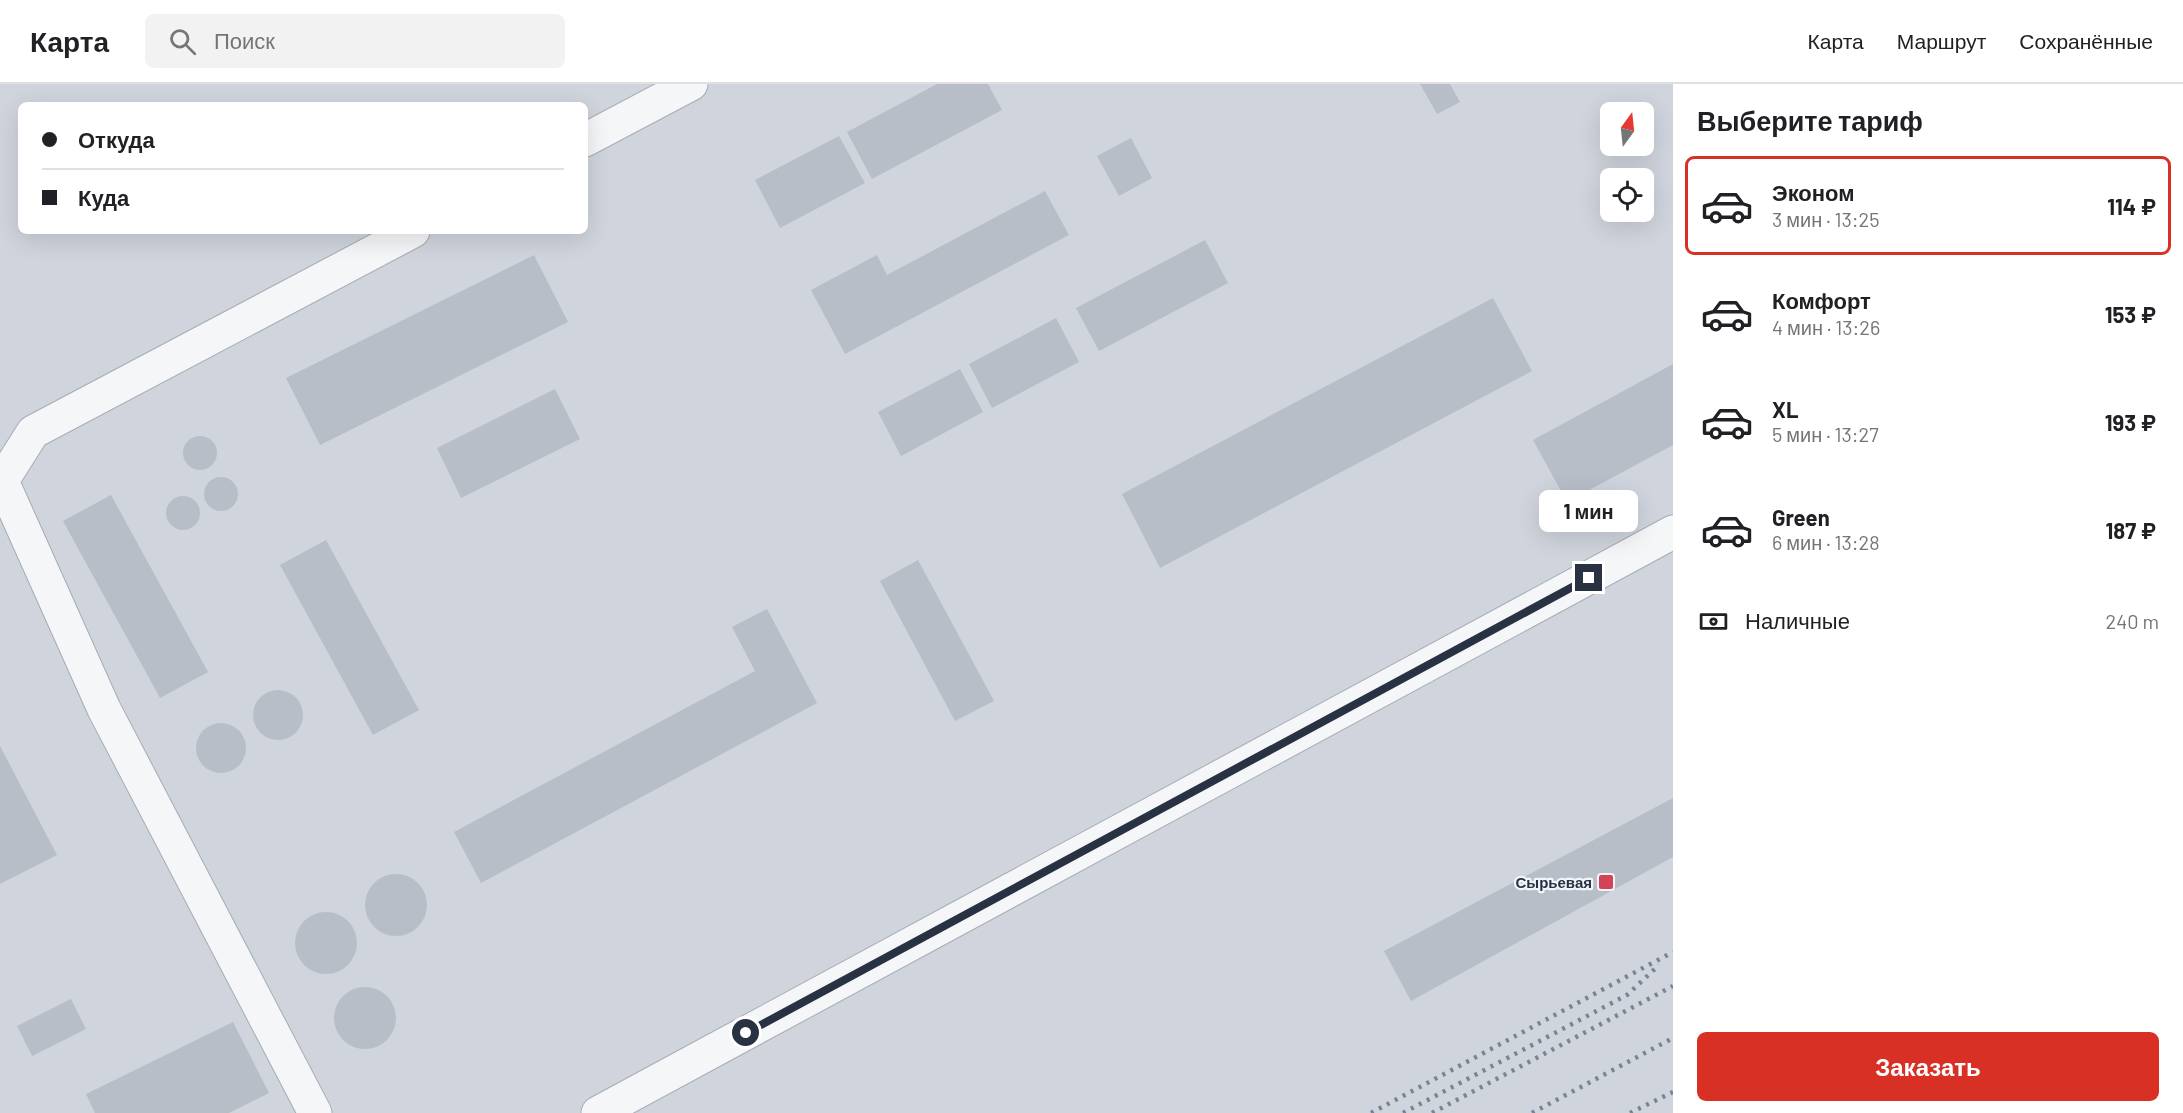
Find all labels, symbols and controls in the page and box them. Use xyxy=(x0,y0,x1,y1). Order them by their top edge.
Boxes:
search box xyxy=(145,14,565,68)
text: Карта xyxy=(30,24,109,58)
icon: search xyxy=(166,25,199,58)
text: Поиск xyxy=(214,27,275,53)
text: Карта xyxy=(1808,28,1864,53)
text: Маршрут xyxy=(1897,28,1986,53)
text: Сохранённые xyxy=(2019,28,2153,53)
north arrow xyxy=(1600,102,1654,156)
map controls xyxy=(1600,102,1654,222)
text: Выберите тариф xyxy=(1697,104,1923,136)
text: Откуда xyxy=(78,126,155,152)
button: locate xyxy=(1600,168,1654,222)
icon: car xyxy=(1700,179,1754,233)
text: Эконом xyxy=(1772,179,1855,205)
text: Куда xyxy=(78,184,129,210)
text: 114 ₽ xyxy=(2107,193,2156,219)
text: 3 мин · 13:25 xyxy=(1772,207,1880,231)
icon: car xyxy=(1700,287,1754,341)
text: Комфорт xyxy=(1772,287,1871,313)
text: 153 ₽ xyxy=(2105,301,2156,327)
text: 4 мин · 13:26 xyxy=(1772,315,1880,339)
icon: car xyxy=(1700,395,1754,449)
text: XL xyxy=(1772,396,1798,422)
text: 193 ₽ xyxy=(2105,409,2156,435)
text: 5 мин · 13:27 xyxy=(1772,422,1879,446)
callout: 1 мин xyxy=(1540,491,1638,533)
text: 1 мин xyxy=(1563,499,1614,523)
icon: car xyxy=(1700,503,1754,557)
text: Green xyxy=(1772,504,1830,530)
text: 187 ₽ xyxy=(2106,517,2156,543)
text: 6 мин · 13:28 xyxy=(1772,530,1880,554)
route end xyxy=(1575,564,1602,591)
icon: cash xyxy=(1697,605,1730,638)
text: Наличные xyxy=(1745,607,1850,633)
text: 240 m xyxy=(2105,609,2159,633)
place label: Сырьевая xyxy=(1516,873,1592,891)
marker: Сырьевая xyxy=(1597,873,1615,891)
route start xyxy=(732,1019,759,1046)
button: Заказать xyxy=(1697,1032,2159,1101)

